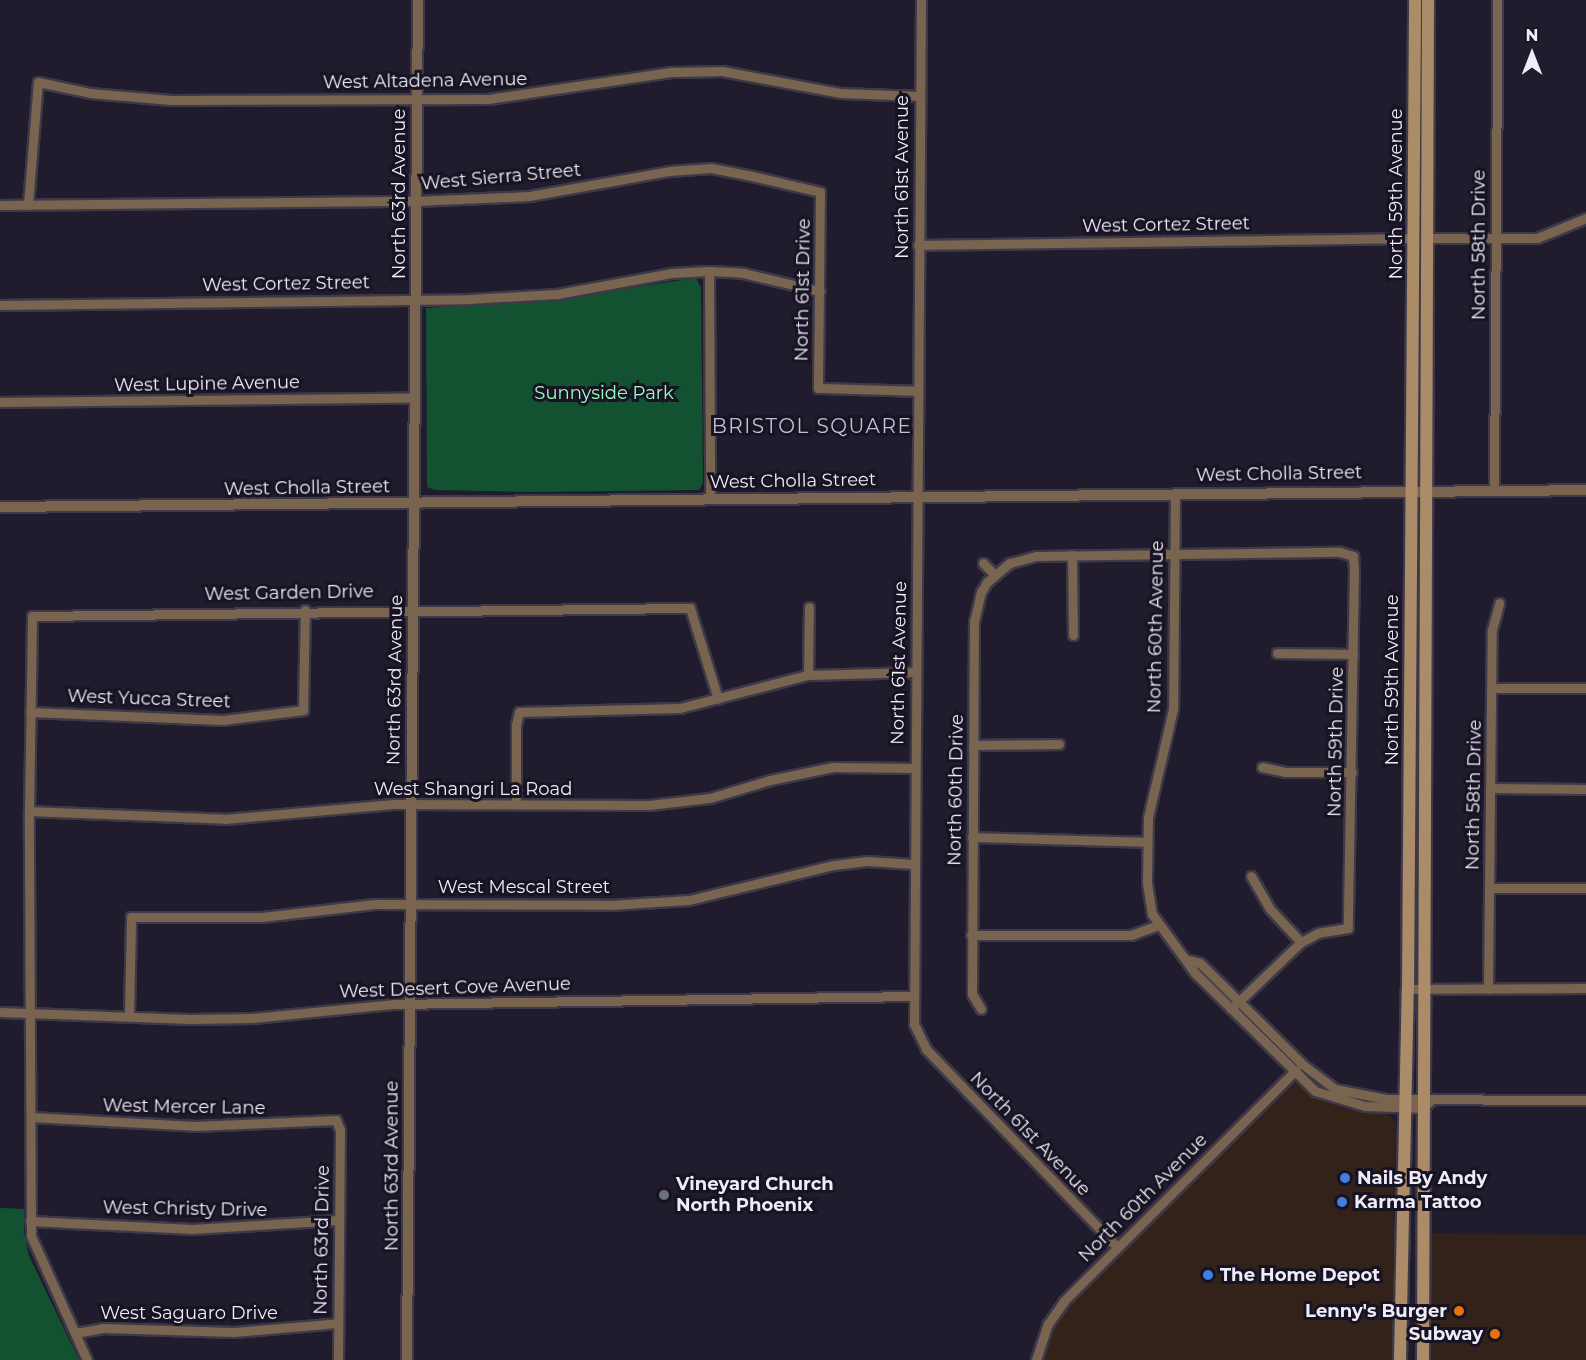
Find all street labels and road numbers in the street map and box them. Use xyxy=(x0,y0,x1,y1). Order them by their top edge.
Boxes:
street label: West Altadena Avenue xyxy=(323,68,527,94)
street label: North 61st Avenue xyxy=(891,95,913,259)
street label: North 59th Avenue xyxy=(1385,108,1407,280)
street label: North 63rd Avenue xyxy=(388,109,410,279)
street label: West Sierra Street xyxy=(420,159,582,195)
street label: North 58th Drive xyxy=(1468,170,1490,320)
street label: West Cortez Street xyxy=(1082,213,1250,237)
street label: North 61st Drive xyxy=(791,218,815,362)
street label: West Cortez Street xyxy=(202,272,370,296)
street label: West Lupine Avenue xyxy=(114,372,300,396)
street label: West Cholla Street xyxy=(1196,462,1362,486)
street label: West Cholla Street xyxy=(710,469,876,493)
street label: West Cholla Street xyxy=(224,476,390,500)
street label: North 60th Avenue xyxy=(1144,540,1168,714)
street label: West Garden Drive xyxy=(204,581,374,605)
street label: North 61st Avenue xyxy=(887,581,911,745)
street label: North 59th Avenue xyxy=(1381,594,1403,766)
street label: North 63rd Avenue xyxy=(383,595,407,765)
street label: North 59th Drive xyxy=(1324,667,1348,817)
street label: West Yucca Street xyxy=(67,685,231,713)
street label: North 60th Drive xyxy=(944,714,968,866)
street label: North 58th Drive xyxy=(1462,720,1486,870)
street label: West Shangri La Road xyxy=(374,778,572,800)
street label: West Mescal Street xyxy=(438,876,610,898)
street label: West Desert Cove Avenue xyxy=(339,973,571,1003)
street label: North 61st Avenue xyxy=(965,1068,1095,1200)
street label: North 63rd Avenue xyxy=(381,1081,403,1251)
street label: West Mercer Lane xyxy=(102,1095,266,1119)
street label: North 60th Avenue xyxy=(1074,1129,1212,1267)
street label: North 63rd Drive xyxy=(310,1165,334,1315)
street label: West Christy Drive xyxy=(103,1197,267,1221)
street label: West Saguaro Drive xyxy=(100,1302,278,1324)

